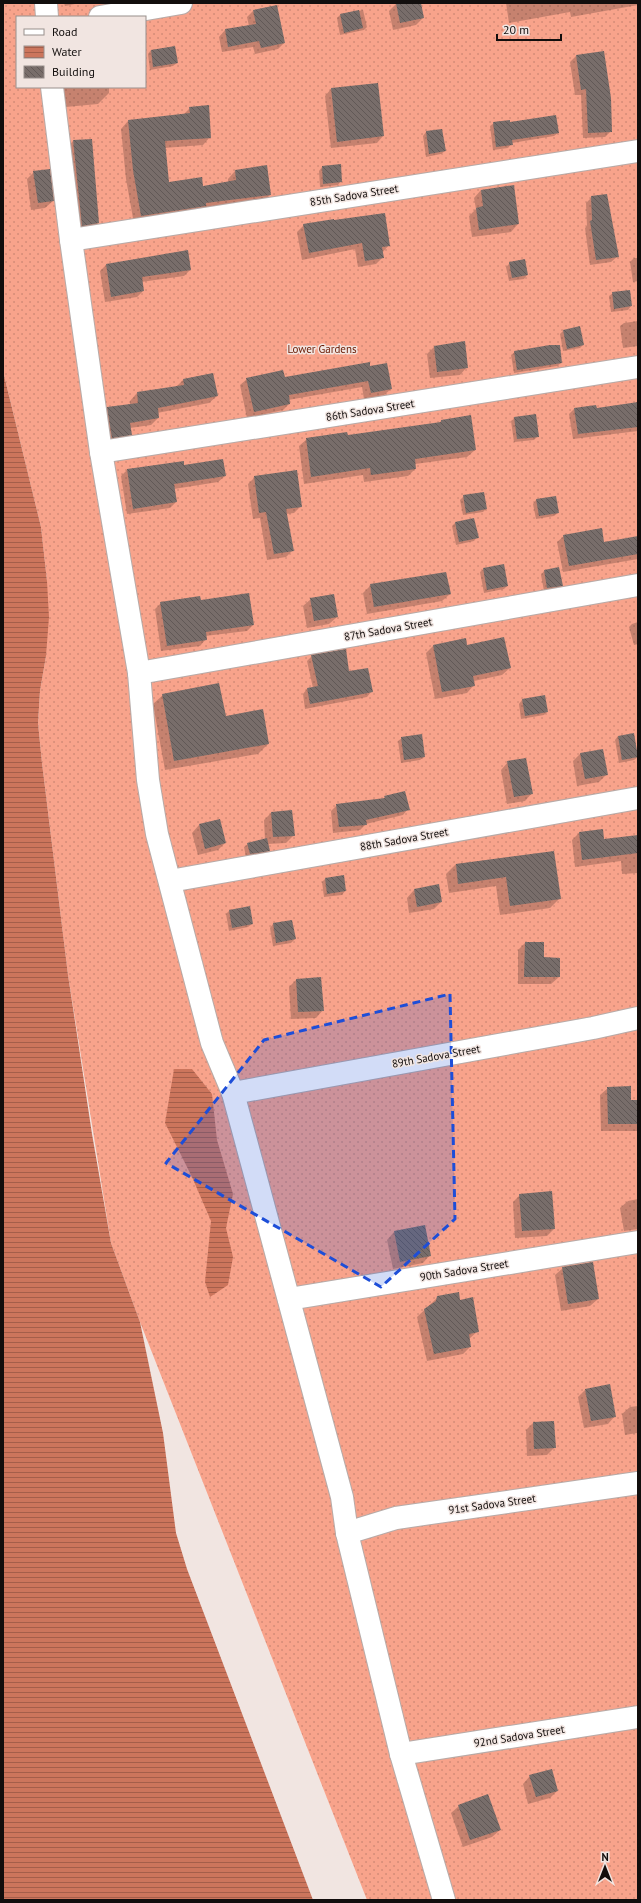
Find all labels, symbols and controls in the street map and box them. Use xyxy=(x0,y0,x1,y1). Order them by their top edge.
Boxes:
legend xyxy=(16,16,146,88)
scale bar xyxy=(497,16,561,42)
text: 20 m xyxy=(503,22,529,37)
text: Road xyxy=(52,24,77,39)
text: Water xyxy=(52,44,82,59)
text: Building xyxy=(52,64,95,79)
street label: 85th Sadova Street xyxy=(309,181,400,209)
park label: Lower Gardens xyxy=(287,342,357,356)
street label: 86th Sadova Street xyxy=(325,396,416,424)
street label: 87th Sadova Street xyxy=(343,614,433,644)
street label: 88th Sadova Street xyxy=(359,824,450,854)
street label: 89th Sadova Street xyxy=(391,1041,482,1071)
street label: 90th Sadova Street xyxy=(419,1256,510,1284)
street label: 91st Sadova Street xyxy=(447,1491,537,1517)
street label: 92nd Sadova Street xyxy=(473,1722,566,1750)
north arrow xyxy=(585,1847,625,1887)
text: N xyxy=(601,1850,609,1864)

